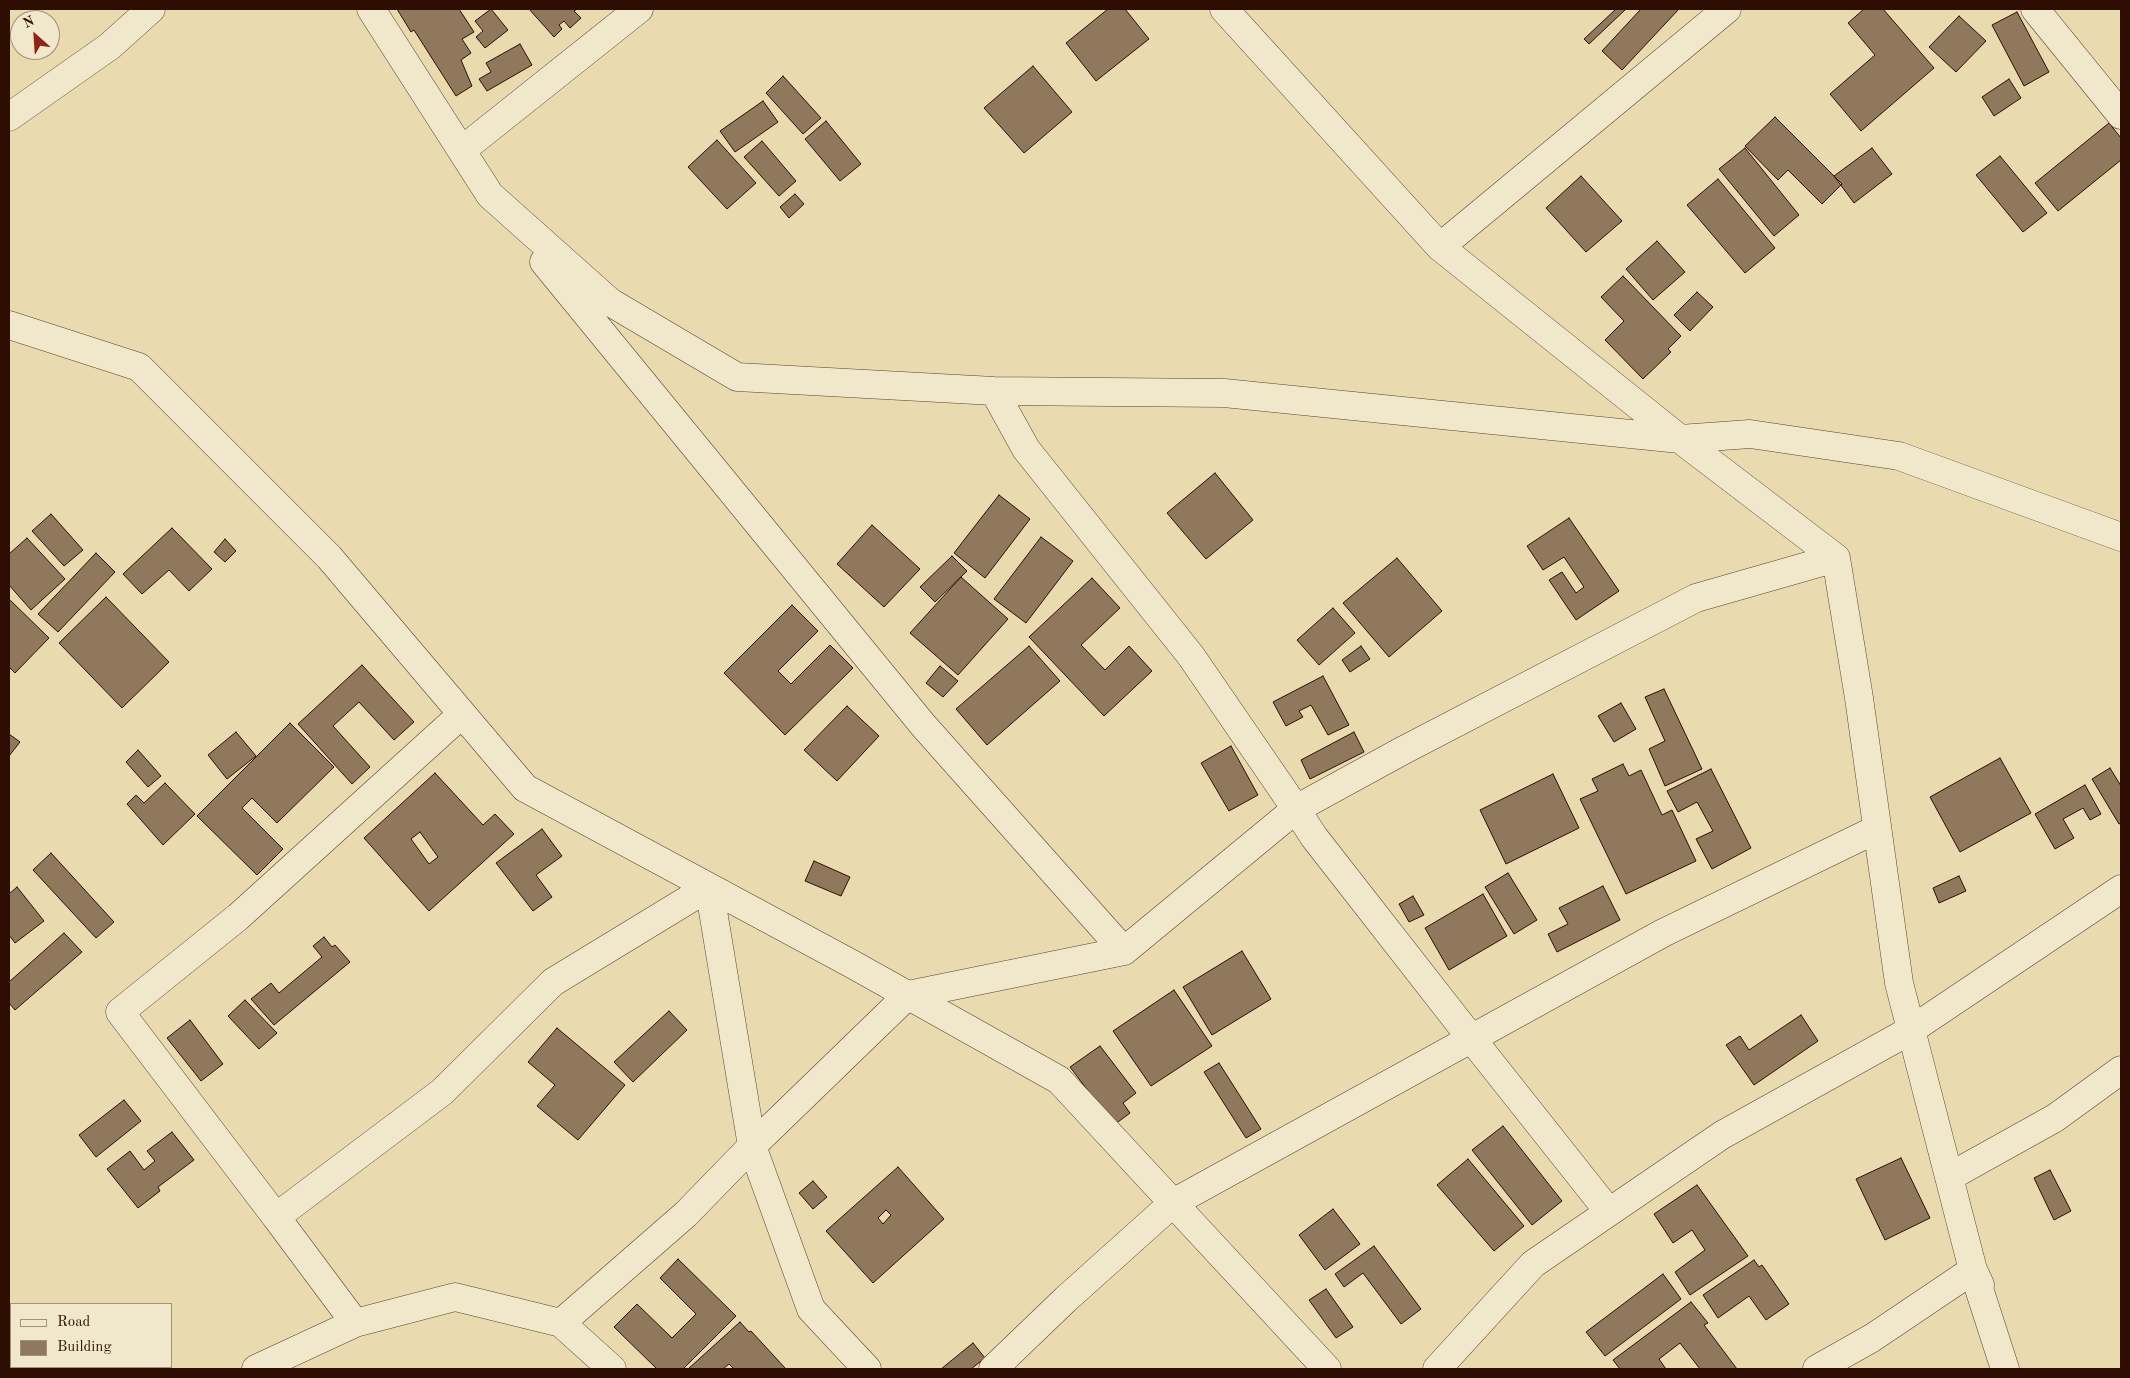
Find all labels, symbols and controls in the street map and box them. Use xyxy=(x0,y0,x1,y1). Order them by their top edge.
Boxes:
north arrow xyxy=(10,10,60,60)
text: N xyxy=(21,14,37,31)
legend xyxy=(10,1303,172,1368)
text: Road xyxy=(57,1315,90,1330)
text: Building xyxy=(57,1340,112,1355)

